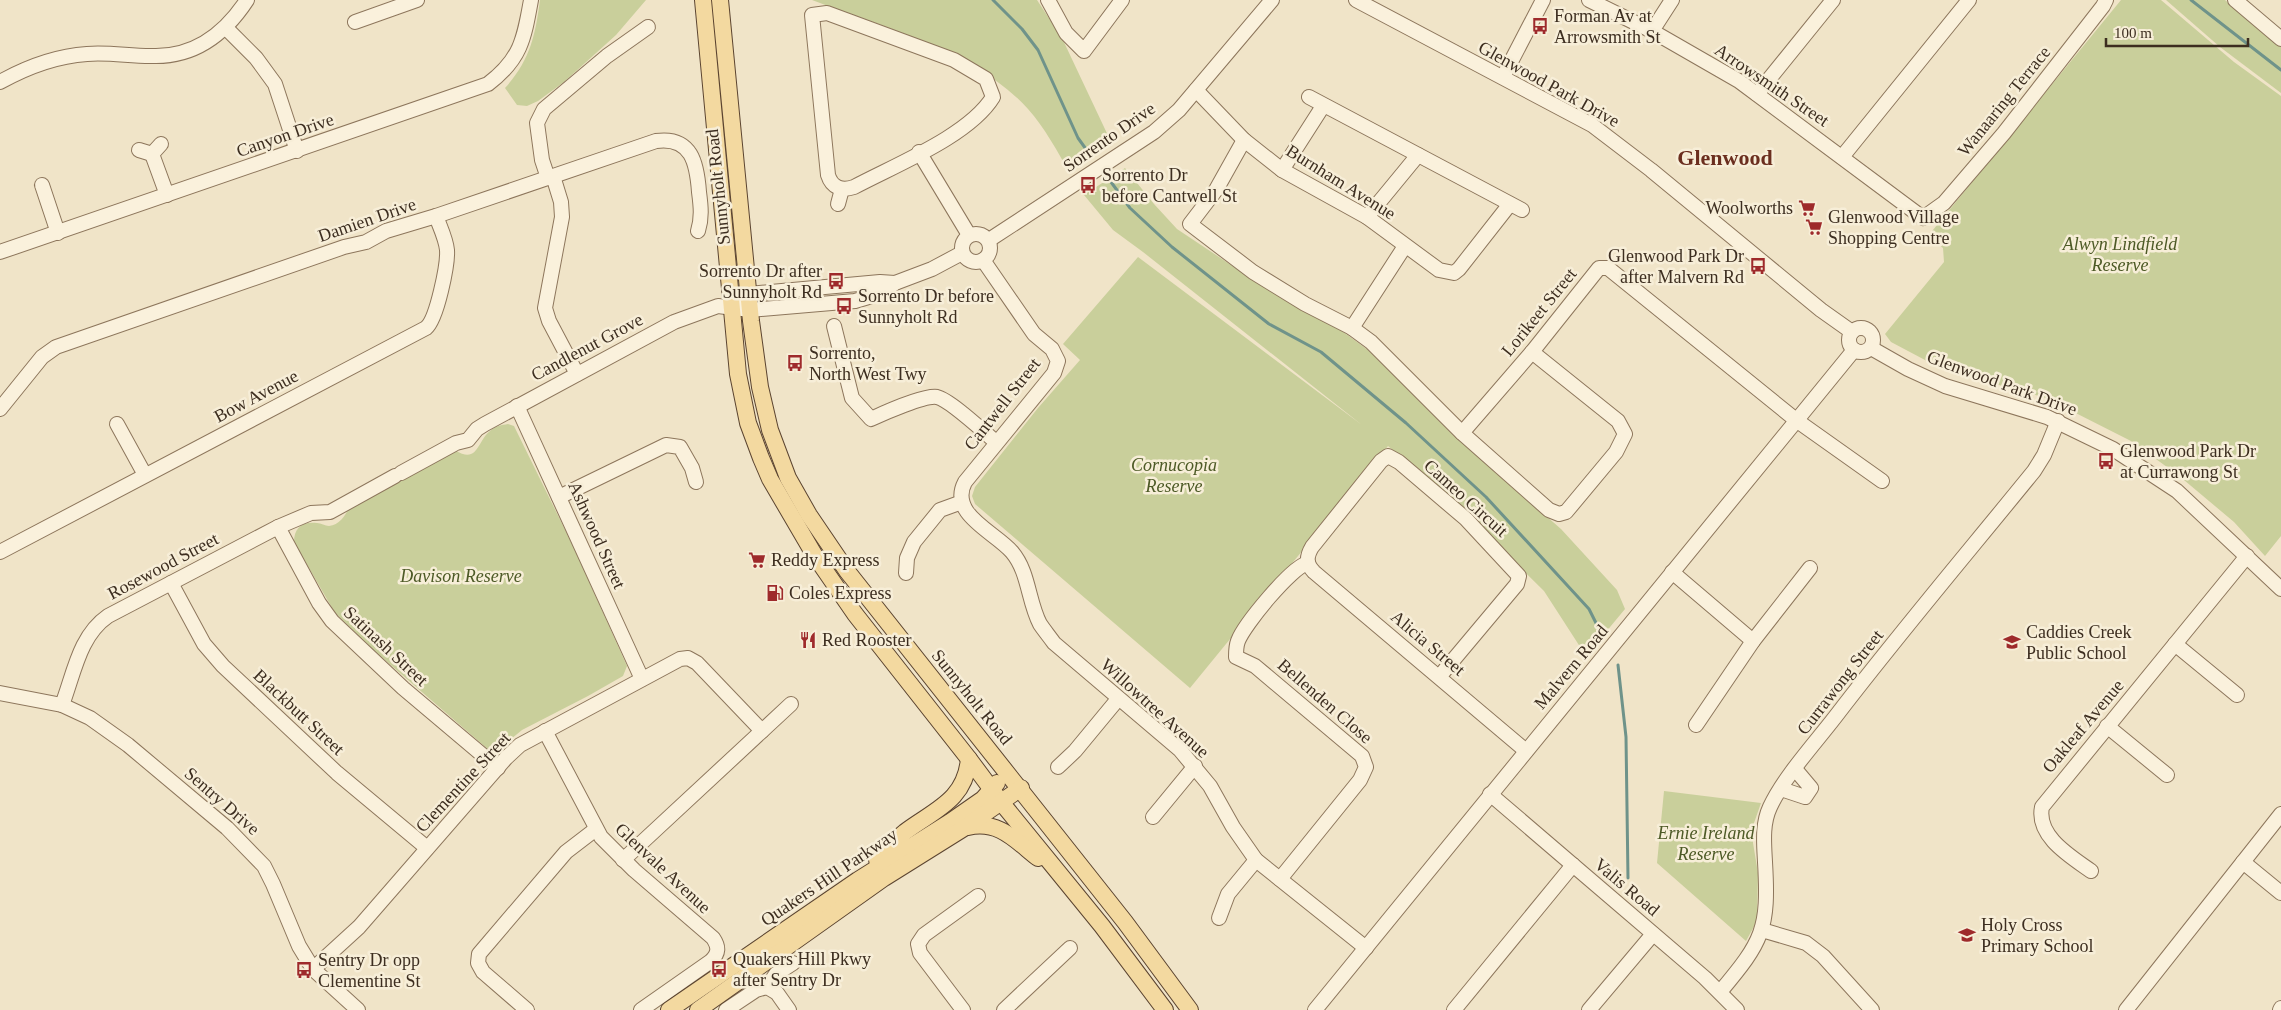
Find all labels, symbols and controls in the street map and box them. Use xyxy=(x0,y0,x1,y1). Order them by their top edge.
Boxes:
place label: Forman Av at Arrowsmith St xyxy=(1554,6,1661,47)
scale bar xyxy=(2106,15,2248,47)
bus stop icon: Forman Av at Arrowsmith St xyxy=(1530,16,1550,36)
text: 100 m xyxy=(2114,25,2152,41)
street label: Glenwood Park Drive xyxy=(1475,37,1623,131)
street label: Arrowsmith Street xyxy=(1711,39,1833,131)
street label: Wanaaring Terrace xyxy=(1954,42,2054,160)
street label: Sorrento Drive xyxy=(1059,98,1159,176)
street label: Canyon Drive xyxy=(234,109,336,161)
street label: Sunnyholt Road xyxy=(702,128,734,246)
street label: Burnham Avenue xyxy=(1283,140,1399,224)
district label: Glenwood xyxy=(1677,145,1773,170)
place label: Sorrento Dr before Cantwell St xyxy=(1102,165,1237,206)
bus stop icon: Sorrento Dr before Cantwell St xyxy=(1078,175,1098,195)
street label: Damien Drive xyxy=(315,194,419,246)
place label: Woolworths xyxy=(1705,198,1793,218)
supermarket icon: Woolworths xyxy=(1797,198,1817,218)
place label: Glenwood Village Shopping Centre xyxy=(1828,207,1959,248)
supermarket icon: Glenwood Village Shopping Centre xyxy=(1804,217,1824,237)
park label: Alwyn Lindfield Reserve xyxy=(2062,234,2178,275)
place label: Glenwood Park Dr after Malvern Rd xyxy=(1608,246,1744,287)
bus stop icon: Glenwood Park Dr after Malvern Rd xyxy=(1748,256,1768,276)
place label: Sorrento Dr after Sunnyholt Rd xyxy=(699,261,822,302)
street label: Lorikeet Street xyxy=(1497,264,1581,360)
bus stop icon: Sorrento Dr after Sunnyholt Rd xyxy=(826,271,846,291)
place label: Sorrento Dr before Sunnyholt Rd xyxy=(858,286,994,327)
bus stop icon: Sorrento Dr before Sunnyholt Rd xyxy=(834,296,854,316)
street label: Candlenut Grove xyxy=(528,309,646,385)
place label: Sorrento, North West Twy xyxy=(809,343,927,384)
street label: Glenwood Park Drive xyxy=(1924,347,2080,419)
bus stop icon: Sorrento, North West Twy xyxy=(785,353,805,373)
street label: Cantwell Street xyxy=(960,354,1044,454)
street label: Bow Avenue xyxy=(211,366,301,426)
place label: Glenwood Park Dr at Currawong St xyxy=(2120,441,2256,482)
bus stop icon: Glenwood Park Dr at Currawong St xyxy=(2096,451,2116,471)
park label: Cornucopia Reserve xyxy=(1131,455,1217,496)
street label: Cameo Circuit xyxy=(1420,455,1512,541)
street label: Ashwood Street xyxy=(564,478,630,592)
street label: Rosewood Street xyxy=(104,528,222,604)
supermarket icon: Reddy Express xyxy=(747,550,767,570)
place label: Reddy Express xyxy=(771,550,879,570)
park label: Davison Reserve xyxy=(399,566,522,586)
fuel station icon: Coles Express xyxy=(765,583,785,603)
place label: Coles Express xyxy=(789,583,892,603)
street label: Satinash Street xyxy=(340,602,432,690)
street label: Alicia Street xyxy=(1387,606,1469,680)
street label: Malvern Road xyxy=(1530,621,1612,713)
place label: Caddies Creek Public School xyxy=(2026,622,2131,663)
street label: Currawong Street xyxy=(1793,626,1887,738)
restaurant icon: Red Rooster xyxy=(798,630,818,650)
place label: Red Rooster xyxy=(822,630,912,650)
school or university icon: Caddies Creek Public School xyxy=(2002,632,2022,652)
street label: Sunnyholt Road xyxy=(928,645,1016,749)
street label: Willowtree Avenue xyxy=(1097,654,1213,762)
street label: Bellenden Close xyxy=(1274,655,1376,747)
street label: Blackbutt Street xyxy=(250,665,348,759)
street label: Oakleaf Avenue xyxy=(2038,675,2128,777)
street label: Clementine Street xyxy=(412,728,514,836)
street label: Sentry Drive xyxy=(181,763,263,839)
street label: Glenvale Avenue xyxy=(611,819,715,917)
park label: Ernie Ireland Reserve xyxy=(1657,823,1755,864)
street label: Quakers Hill Parkway xyxy=(757,824,901,930)
street label: Valis Road xyxy=(1591,854,1663,920)
place label: Holy Cross Primary School xyxy=(1981,915,2094,956)
school or university icon: Holy Cross Primary School xyxy=(1957,925,1977,945)
place label: Quakers Hill Pkwy after Sentry Dr xyxy=(733,949,871,990)
place label: Sentry Dr opp Clementine St xyxy=(318,950,421,991)
bus stop icon: Quakers Hill Pkwy after Sentry Dr xyxy=(709,959,729,979)
bus stop icon: Sentry Dr opp Clementine St xyxy=(294,960,314,980)

